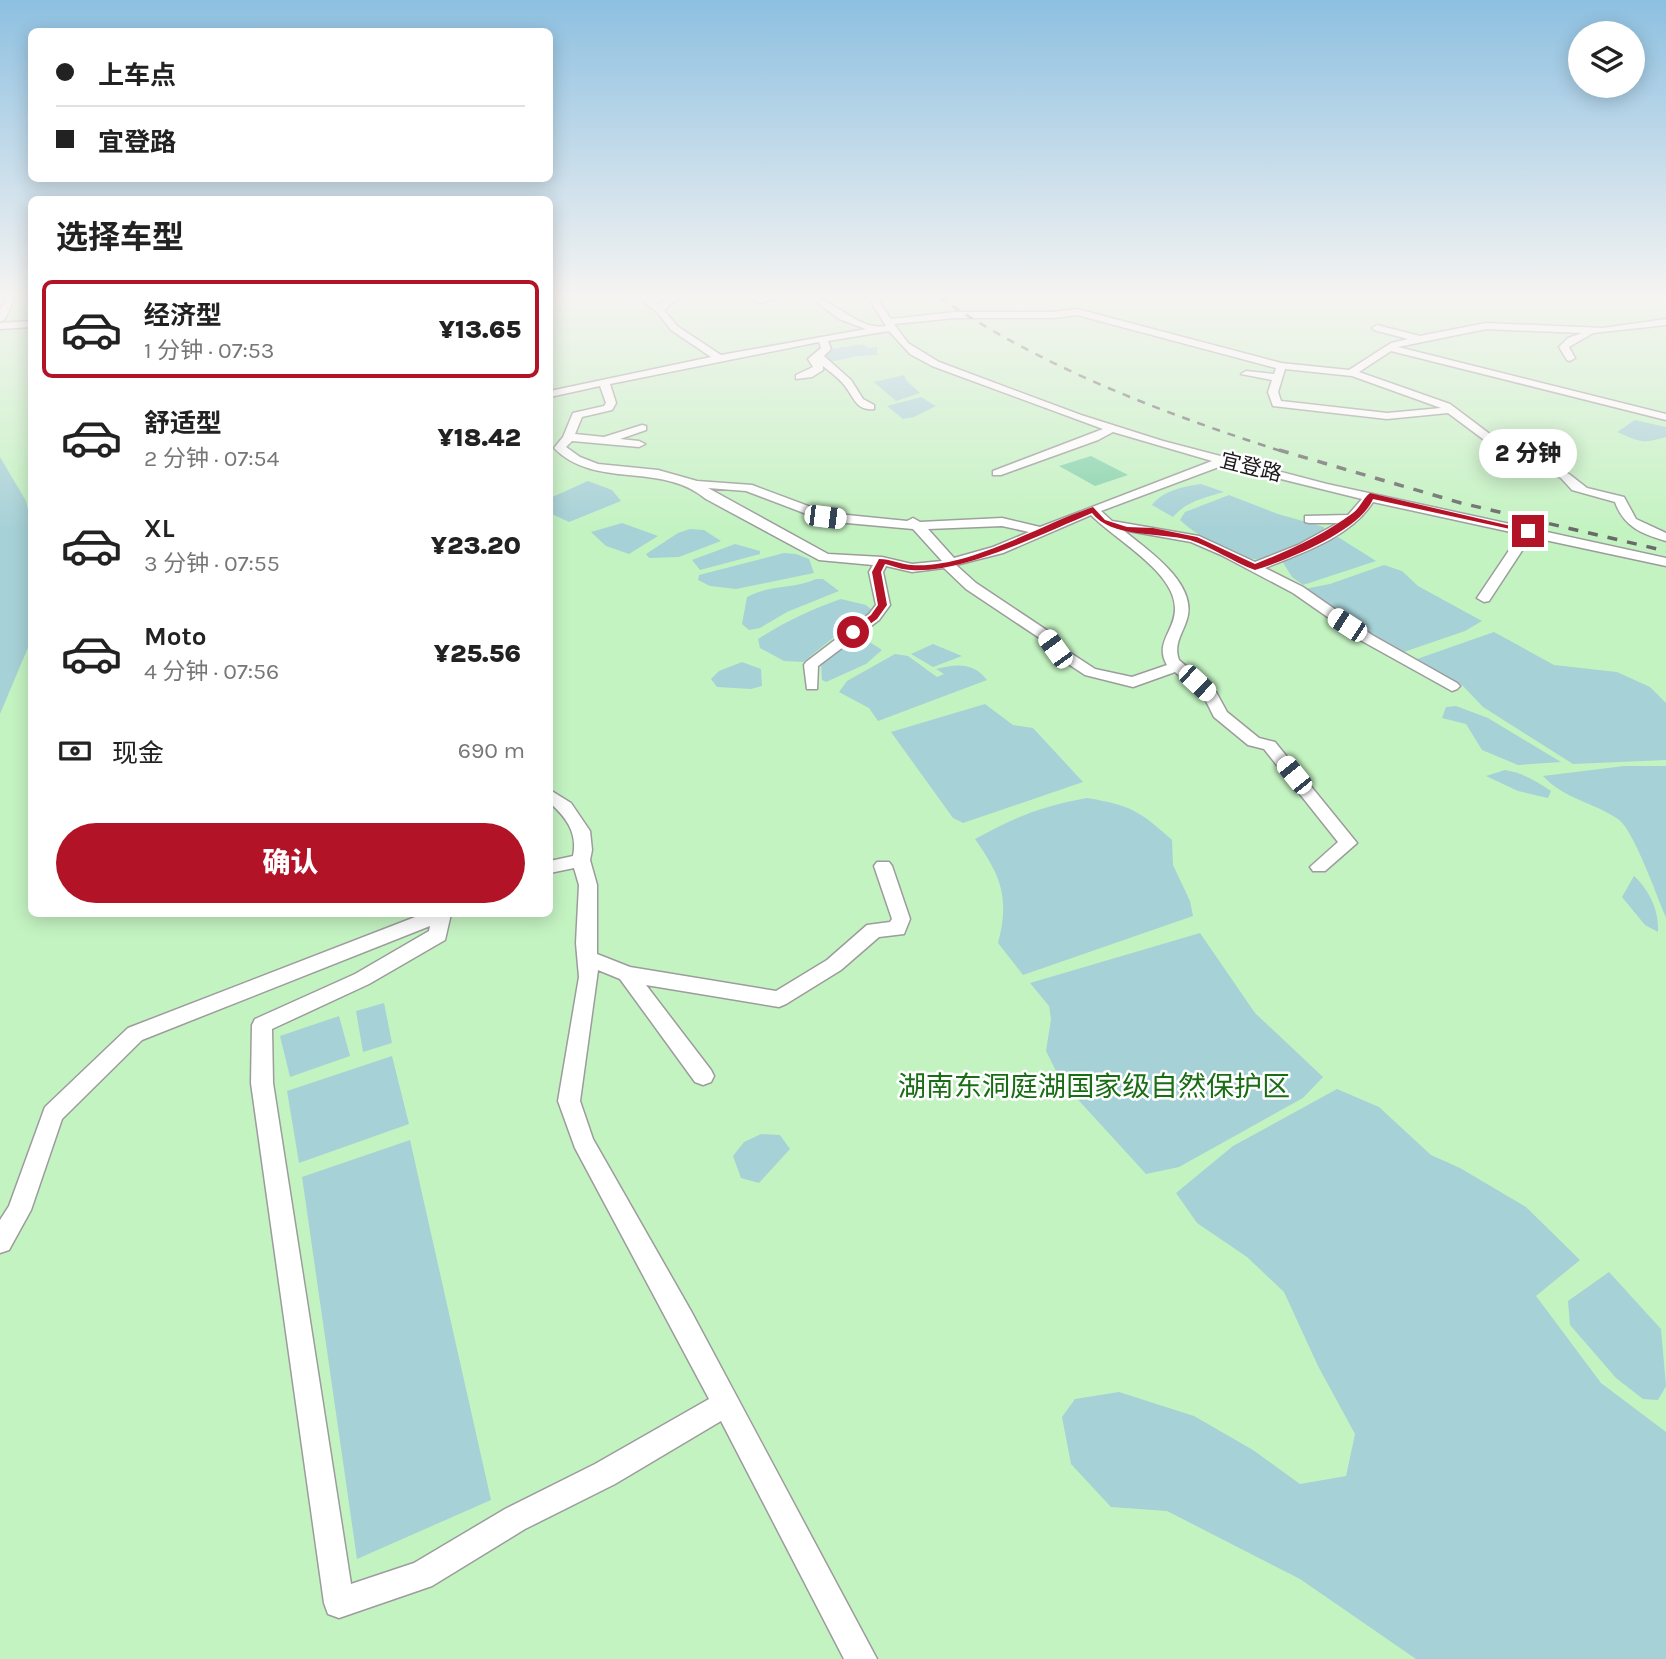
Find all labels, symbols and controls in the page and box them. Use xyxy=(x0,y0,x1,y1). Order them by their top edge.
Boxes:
map controls xyxy=(1568,21,1645,98)
button: layers xyxy=(1568,21,1645,98)
text: 上车点 xyxy=(98,60,176,91)
text: 宜登路 xyxy=(98,127,176,158)
text: 选择车型 xyxy=(56,219,184,256)
icon: car xyxy=(60,298,123,361)
text: 经济型 xyxy=(144,300,222,331)
text: ¥13.65 xyxy=(439,314,521,345)
text: 1 分钟 · 07:53 xyxy=(144,337,274,364)
icon: car xyxy=(60,406,123,469)
text: 舒适型 xyxy=(144,408,222,439)
text: ¥18.42 xyxy=(438,422,521,453)
callout: 2 分钟 xyxy=(1479,430,1577,478)
text: 2 分钟 xyxy=(1495,440,1561,467)
text: 2 分钟 · 07:54 xyxy=(144,445,279,472)
street label: 宜登路 xyxy=(1218,448,1284,486)
car xyxy=(803,504,848,530)
text: XL xyxy=(144,513,175,544)
icon: car xyxy=(60,514,123,577)
route end xyxy=(1512,515,1544,547)
text: ¥23.20 xyxy=(431,530,521,561)
text: 3 分钟 · 07:55 xyxy=(144,550,280,577)
car xyxy=(1324,605,1371,645)
route start xyxy=(837,616,869,648)
text: Moto xyxy=(144,621,206,652)
icon: car xyxy=(60,622,123,685)
car xyxy=(1035,626,1076,672)
text: ¥25.56 xyxy=(434,638,521,669)
text: 4 分钟 · 07:56 xyxy=(144,658,279,685)
car xyxy=(1175,661,1220,705)
icon: cash xyxy=(56,732,94,770)
text: 690 m xyxy=(458,737,525,764)
text: 现金 xyxy=(112,738,164,769)
car xyxy=(1273,752,1316,798)
button: 确认 xyxy=(56,823,525,903)
park label: 湖南东洞庭湖国家级自然保护区 xyxy=(898,1070,1290,1103)

